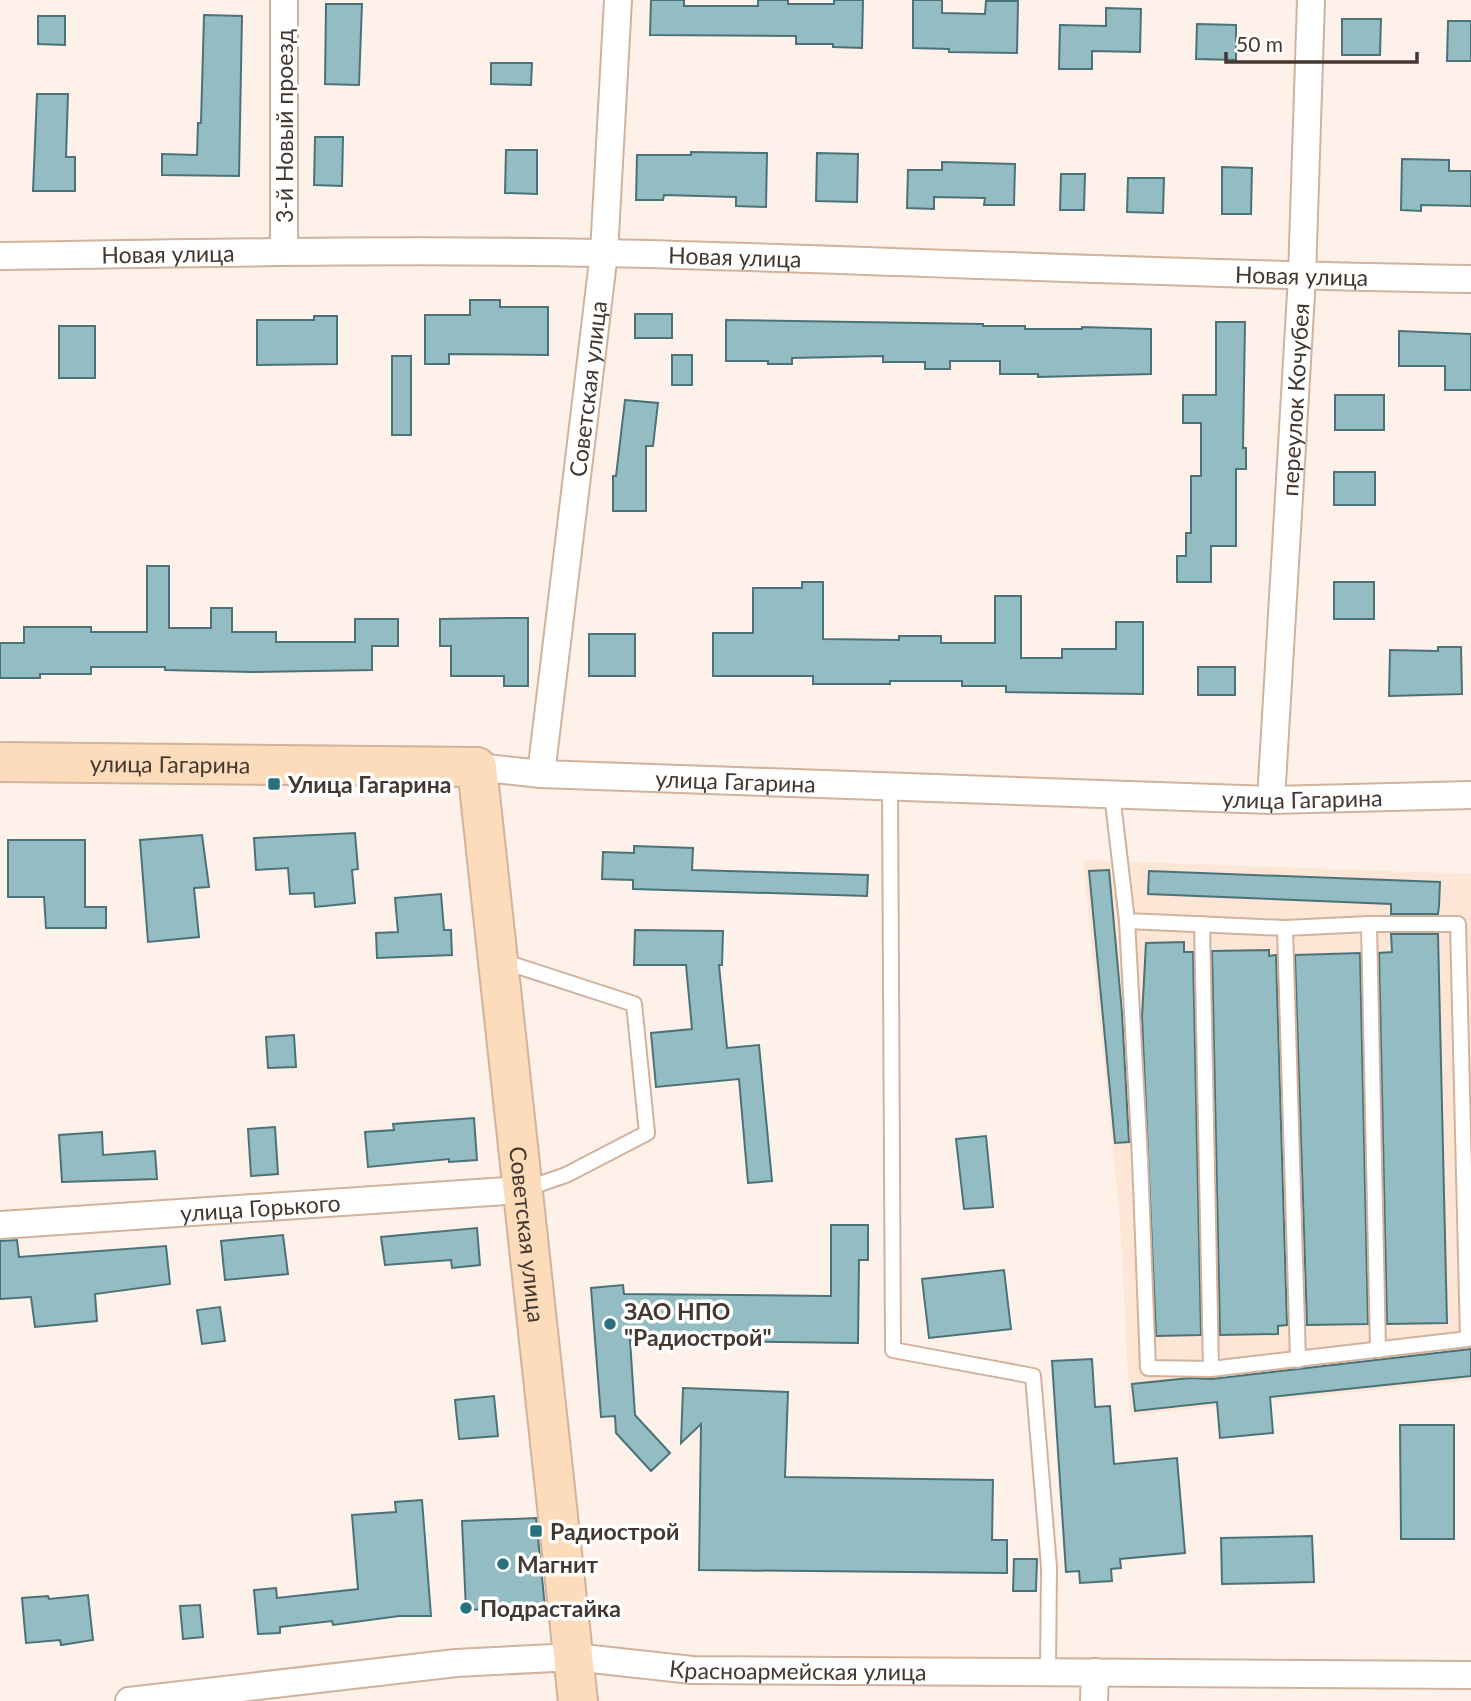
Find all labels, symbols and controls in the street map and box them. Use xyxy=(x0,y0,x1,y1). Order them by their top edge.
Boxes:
scale bar xyxy=(1226,21,1417,65)
street label: 3-й Новый проезд xyxy=(270,29,298,223)
text: 50 m xyxy=(1236,31,1283,56)
street label: Новая улица xyxy=(101,239,235,268)
street label: Новая улица xyxy=(668,241,802,273)
street label: Новая улица xyxy=(1235,260,1369,291)
street label: Советская улица xyxy=(563,299,612,478)
street label: переулок Кочубея xyxy=(1275,302,1314,497)
street label: улица Гагарина xyxy=(90,749,250,779)
street label: улица Гагарина xyxy=(655,764,816,798)
place label: Улица Гагарина xyxy=(287,770,452,798)
marker: Улица Гагарина xyxy=(266,776,282,792)
street label: улица Гагарина xyxy=(1221,783,1383,814)
street label: Советская улица xyxy=(504,1145,551,1324)
street label: улица Горького xyxy=(179,1188,341,1227)
place label: ЗАО НПО "Радиострой" xyxy=(624,1297,772,1351)
marker: ЗАО НПО "Радиострой" xyxy=(602,1316,618,1332)
place label: Радиострой xyxy=(550,1517,679,1545)
marker: Радиострой xyxy=(528,1523,544,1539)
place label: Магнит xyxy=(517,1550,598,1578)
marker: Магнит xyxy=(495,1556,511,1572)
place label: Подрастайка xyxy=(480,1594,621,1622)
marker: Подрастайка xyxy=(458,1600,474,1616)
street label: Красноармейская улица xyxy=(668,1654,927,1686)

